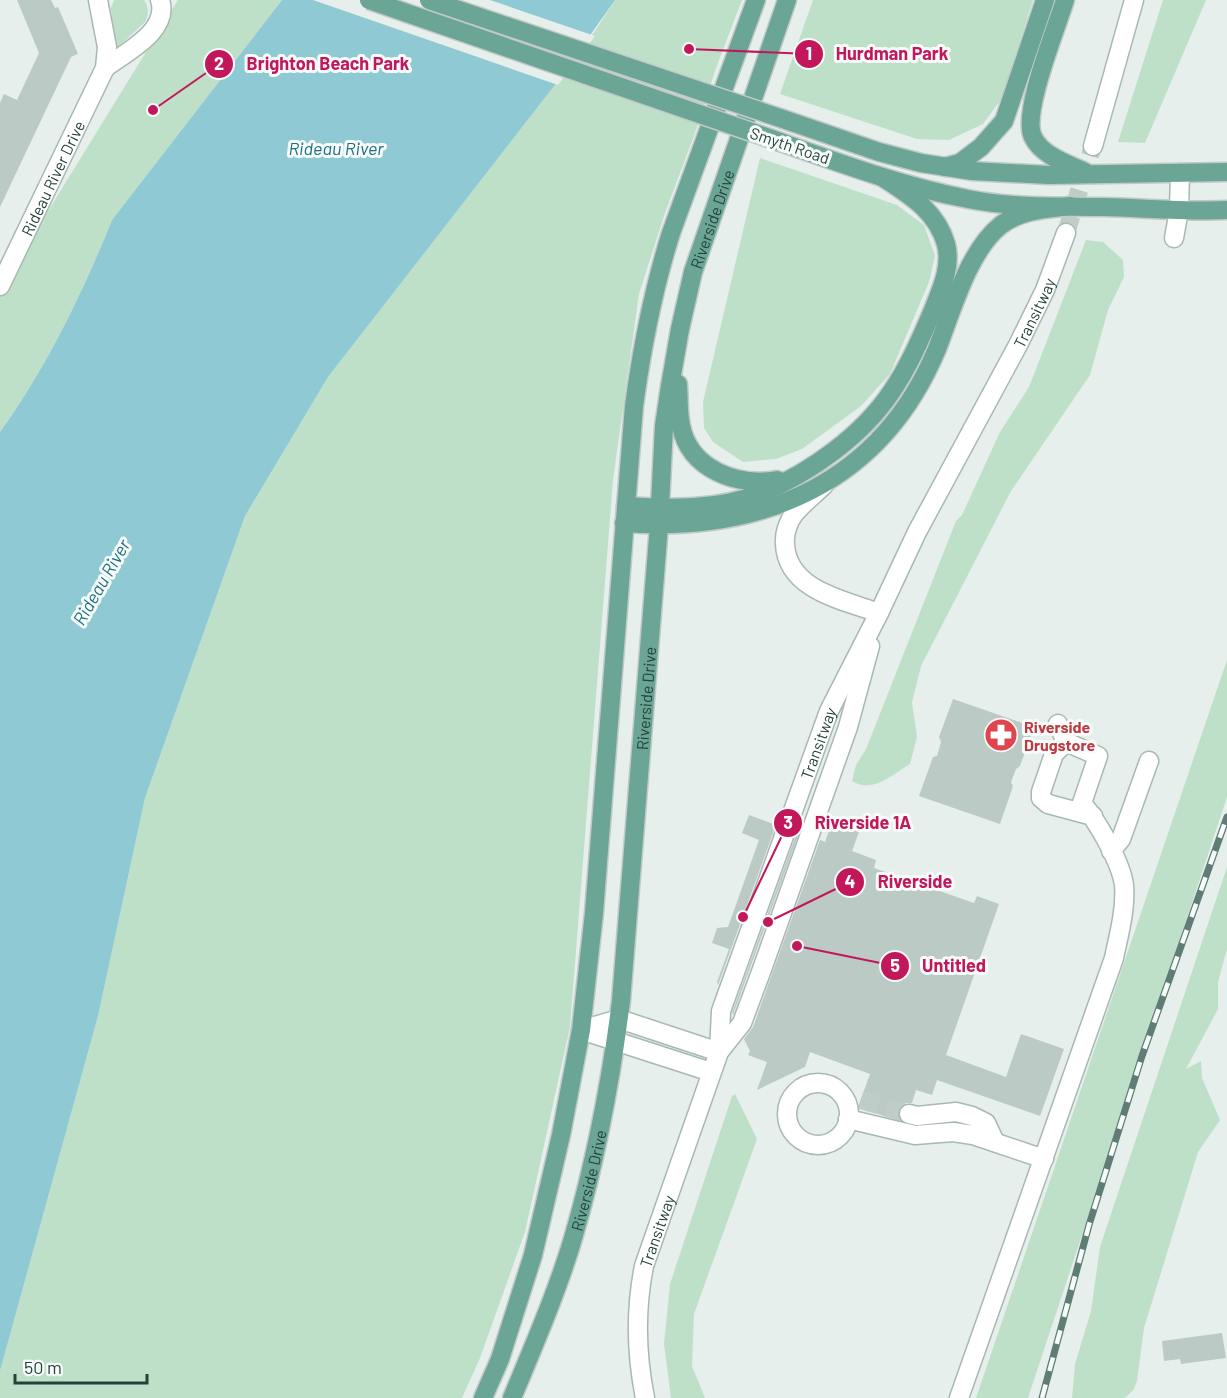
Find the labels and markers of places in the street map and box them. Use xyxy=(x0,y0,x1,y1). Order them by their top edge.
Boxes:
callout: Hurdman Park xyxy=(794,36,961,72)
callout: Brighton Beach Park xyxy=(204,46,421,82)
pharmacy icon: Riverside Drugstore xyxy=(983,717,1019,753)
place label: Riverside Drugstore xyxy=(1024,717,1095,754)
callout: Riverside 1A xyxy=(773,805,923,841)
callout: Riverside xyxy=(835,864,964,900)
callout: Untitled xyxy=(880,948,998,984)

